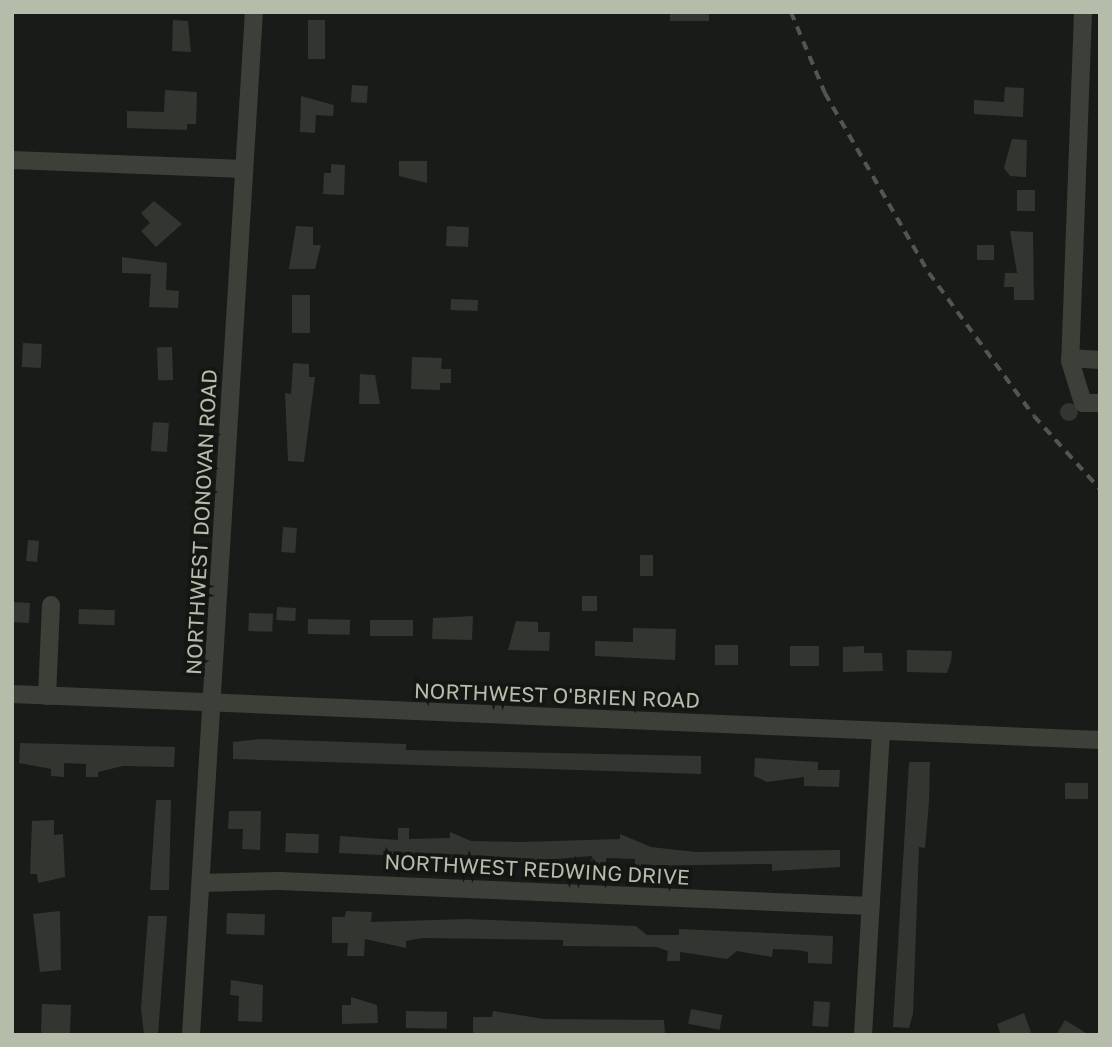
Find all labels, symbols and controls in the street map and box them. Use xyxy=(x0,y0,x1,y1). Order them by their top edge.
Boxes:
street label: NORTHWEST DONOVAN ROAD xyxy=(180,369,222,675)
street label: NORTHWEST O'BRIEN ROAD xyxy=(413,677,701,713)
street label: NORTHWEST REDWING DRIVE xyxy=(384,848,690,890)

